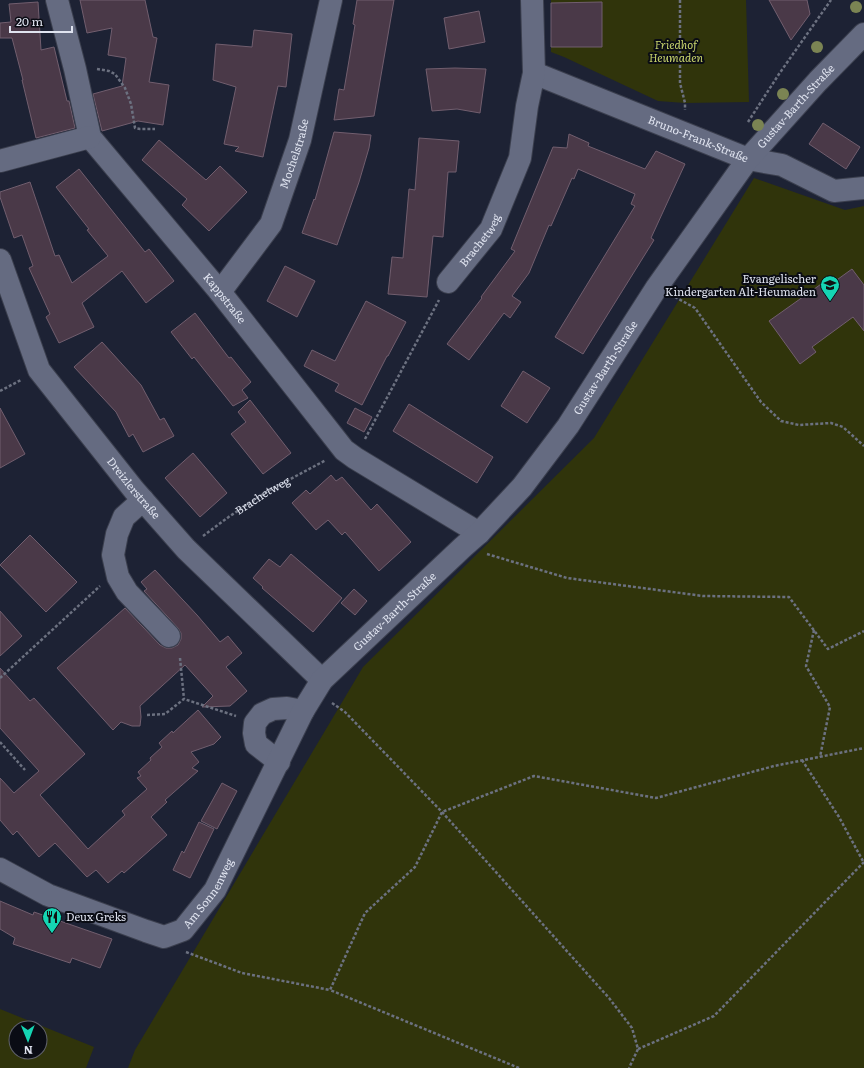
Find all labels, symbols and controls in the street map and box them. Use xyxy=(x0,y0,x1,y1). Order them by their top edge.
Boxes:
scale bar xyxy=(10,8,72,34)
text: 20 m xyxy=(16,12,43,30)
park label: Friedhof Heumaden xyxy=(649,36,703,65)
street label: Gustav-Barth-Straße xyxy=(753,60,838,151)
street label: Bruno-Frank-Straße xyxy=(646,111,751,166)
street label: Mochelstraße xyxy=(275,117,312,191)
street label: Brachetweg xyxy=(455,210,504,269)
street label: Kappstraße xyxy=(200,269,251,327)
place label: Evangelischer Kindergarten Alt-Heumaden xyxy=(665,270,817,299)
school or university icon: Evangelischer Kindergarten Alt-Heumaden xyxy=(819,274,841,302)
street label: Gustav-Barth-Straße xyxy=(568,317,641,417)
street label: Dreizlerstraße xyxy=(104,453,165,522)
street label: Brachetweg xyxy=(231,471,293,518)
street label: Gustav-Barth-Straße xyxy=(349,567,439,654)
street label: Am Sonnenweg xyxy=(178,854,237,931)
restaurant icon: Deux Greks xyxy=(41,906,63,934)
place label: Deux Greks xyxy=(66,908,126,924)
north arrow xyxy=(8,1020,48,1060)
text: N xyxy=(23,1043,33,1059)

